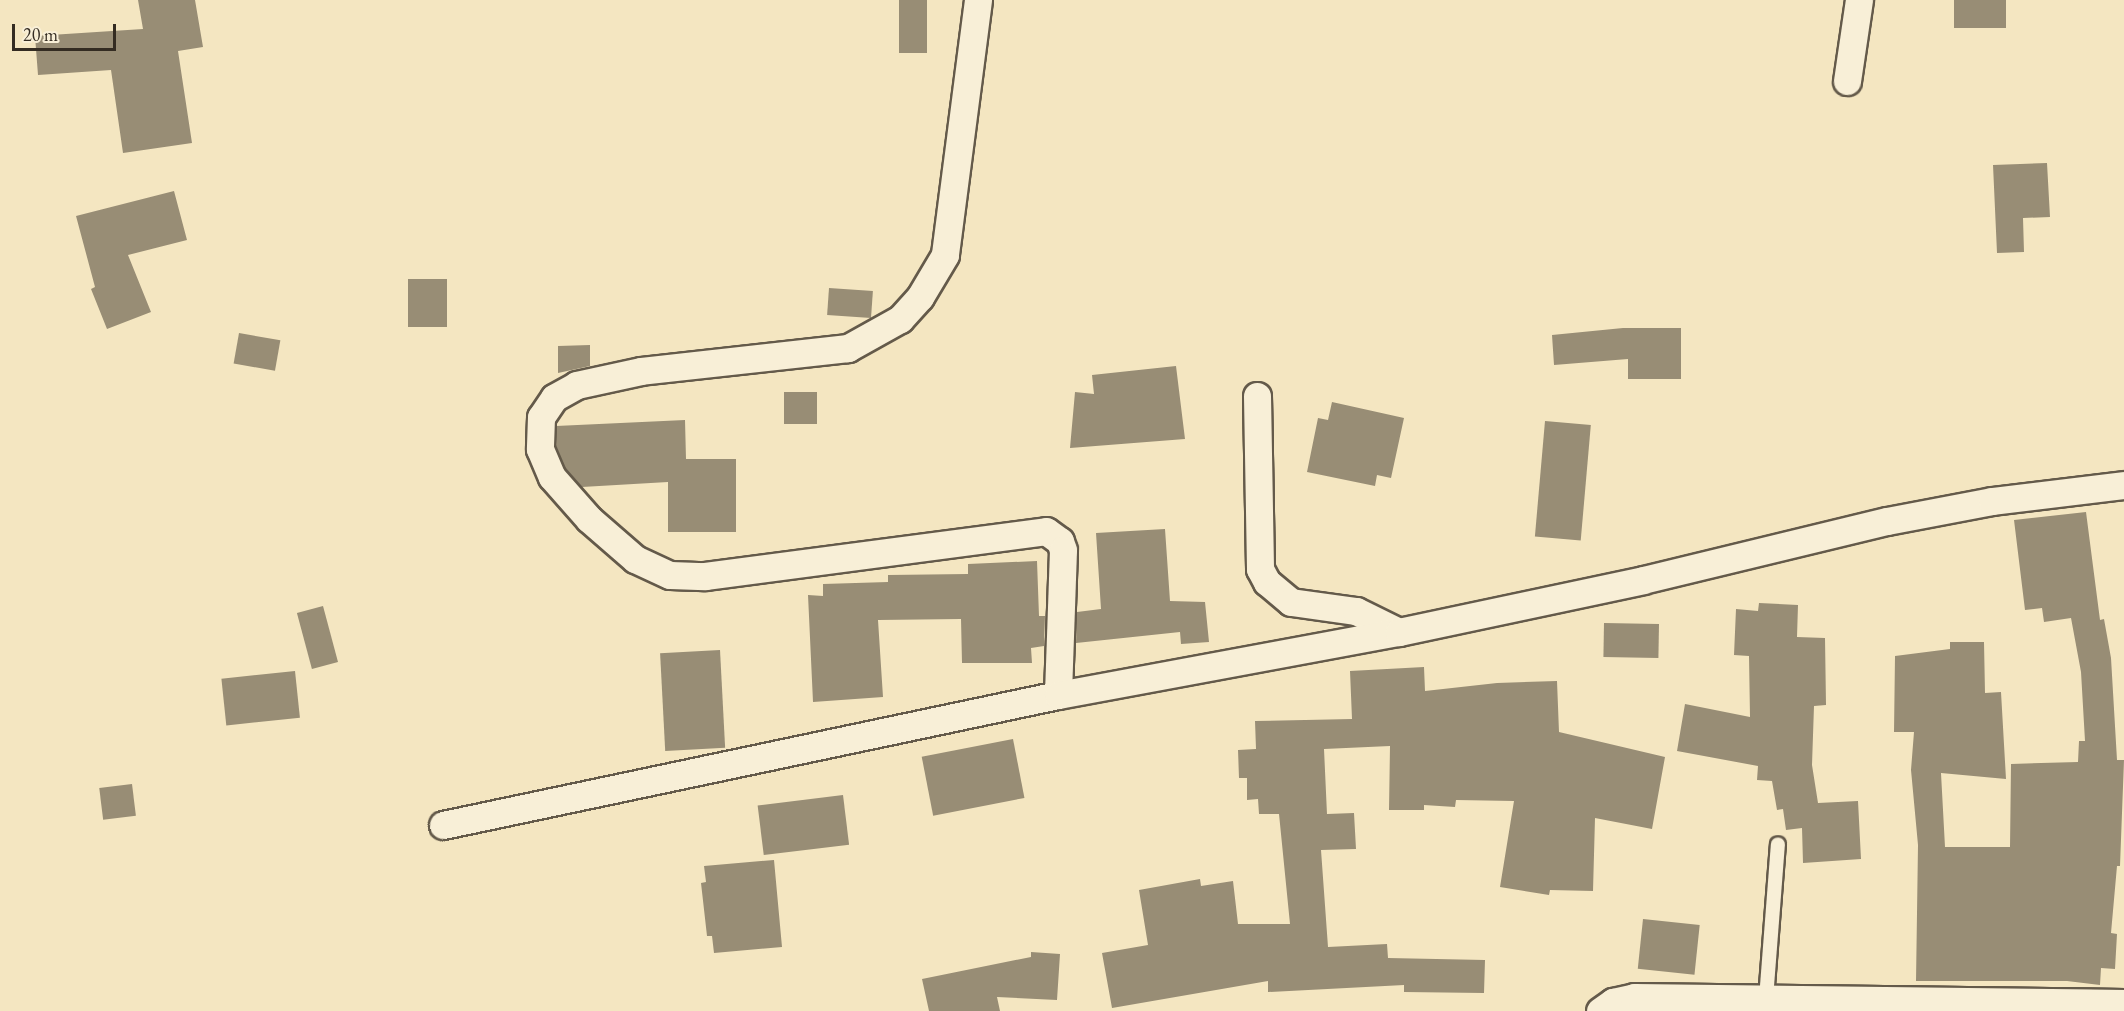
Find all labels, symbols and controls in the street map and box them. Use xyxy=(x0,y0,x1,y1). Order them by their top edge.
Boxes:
scale bar xyxy=(15,12,118,50)
text: 20 m xyxy=(23,23,58,46)

